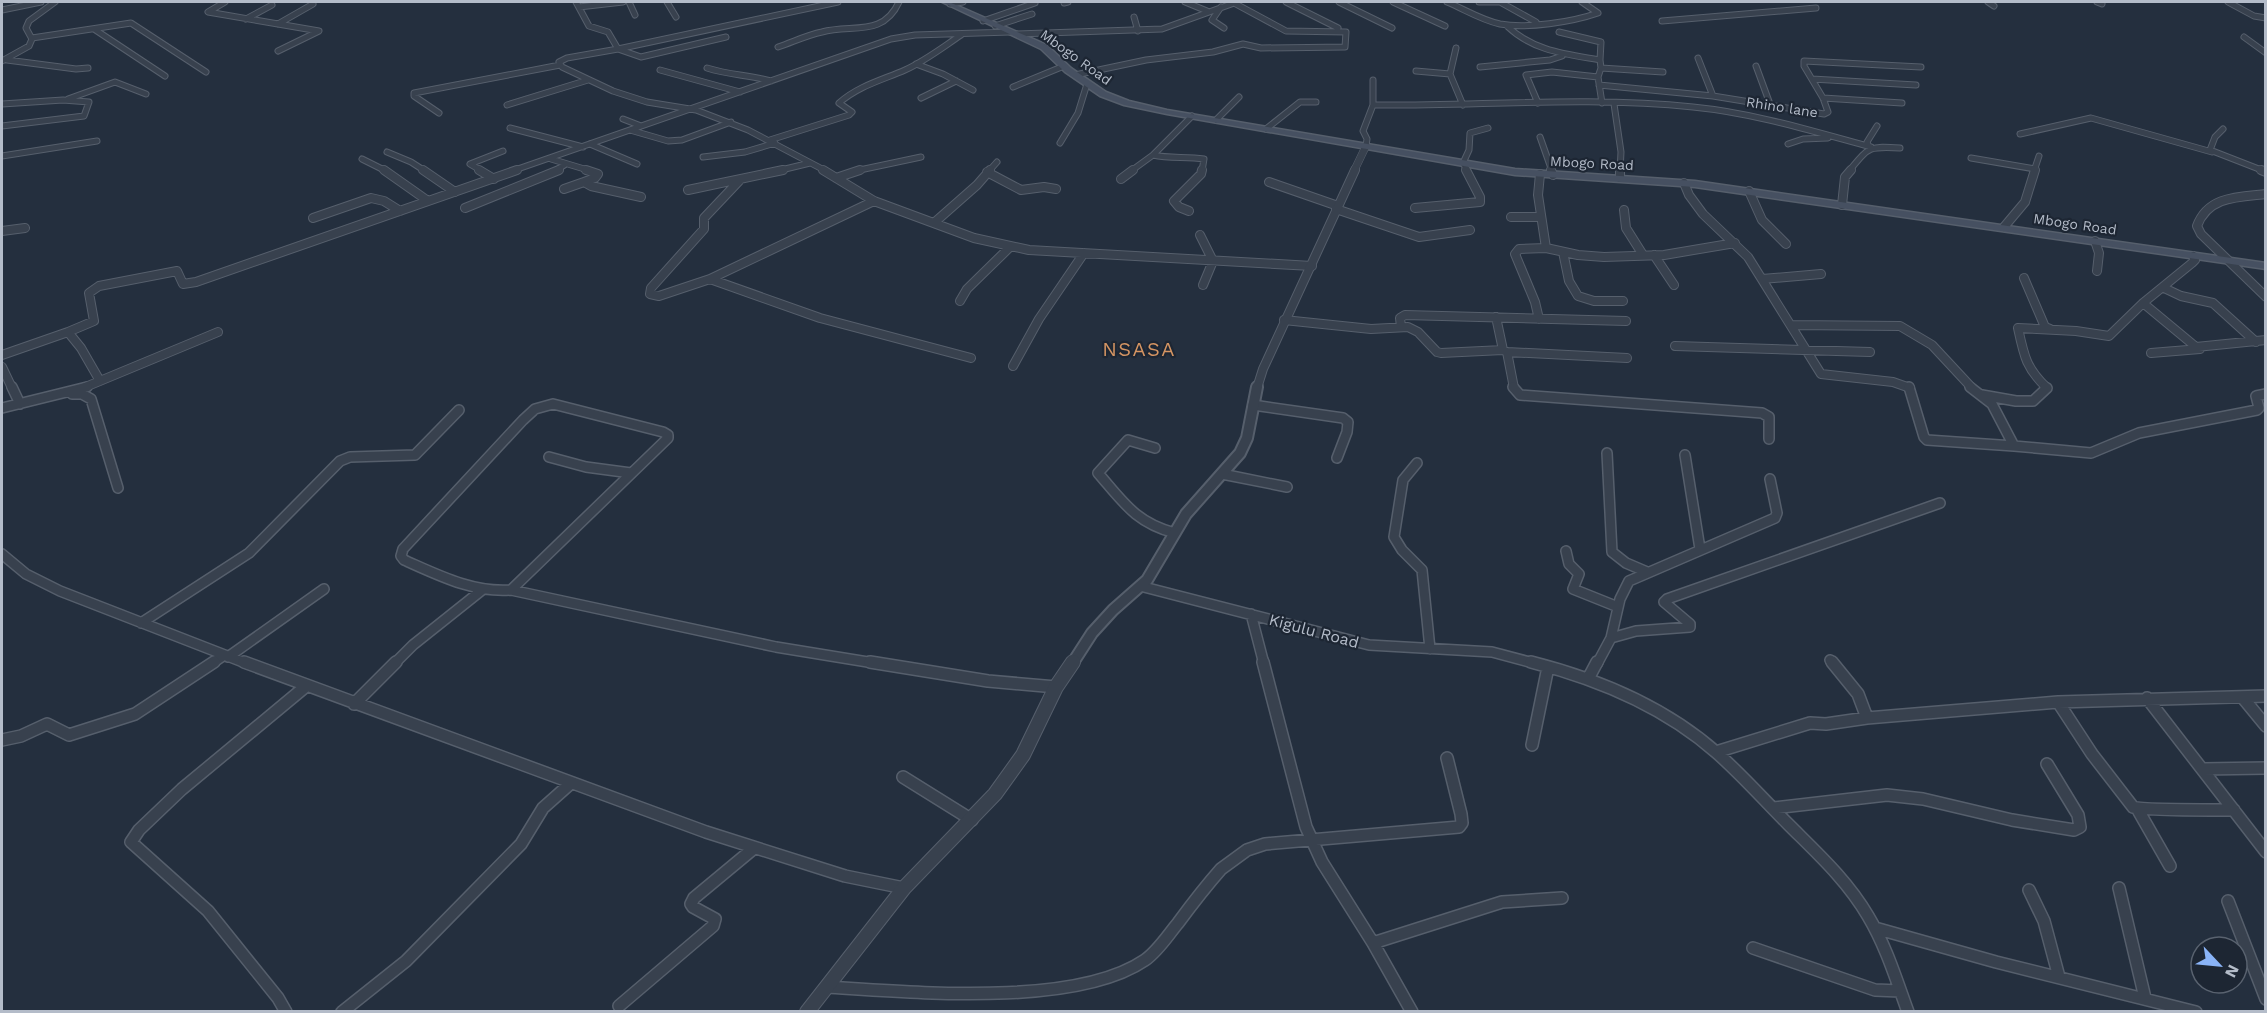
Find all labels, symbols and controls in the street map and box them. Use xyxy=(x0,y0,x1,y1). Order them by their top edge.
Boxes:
street label: Mbogo Road xyxy=(1037,26,1115,88)
street label: Rhino lane xyxy=(1745,93,1819,121)
street label: Mbogo Road xyxy=(1550,153,1634,173)
street label: Mbogo Road xyxy=(2032,210,2118,238)
district label: NSASA xyxy=(1102,337,1176,361)
street label: Kigulu Road xyxy=(1267,610,1361,652)
north arrow xyxy=(2189,935,2249,995)
text: N xyxy=(2221,962,2243,981)

